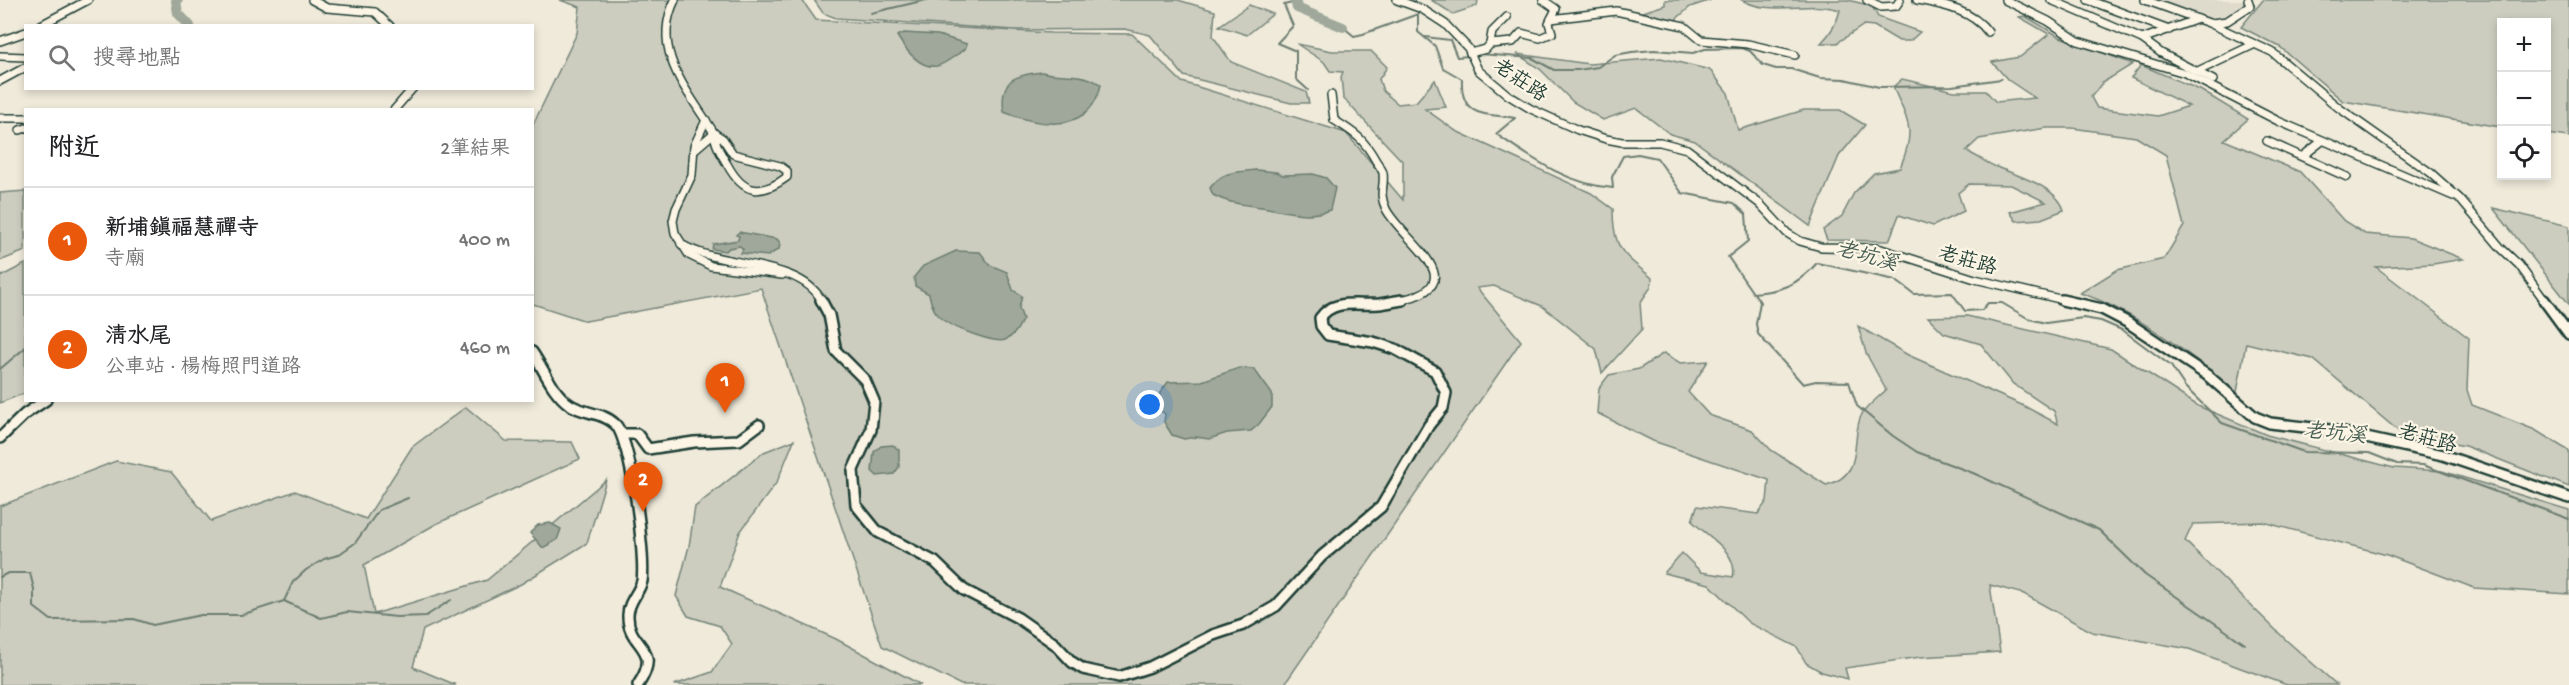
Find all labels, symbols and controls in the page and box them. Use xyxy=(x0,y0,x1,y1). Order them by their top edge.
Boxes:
map controls xyxy=(2497,18,2551,180)
button: + xyxy=(2497,18,2551,72)
search box xyxy=(24,24,534,90)
icon: search xyxy=(45,41,78,74)
text: 搜尋地點 xyxy=(93,47,181,73)
street label: 老莊路 xyxy=(1488,54,1552,109)
button: − xyxy=(2497,72,2551,126)
button: locate xyxy=(2497,126,2551,180)
text: 附近 xyxy=(48,135,100,166)
text: 2筆結果 xyxy=(440,139,510,162)
text: 新埔鎮福慧禪寺 xyxy=(105,217,259,243)
text: 1 xyxy=(63,230,72,253)
text: 400 m xyxy=(459,230,510,253)
water label: 老坑溪 xyxy=(1832,236,1901,279)
street label: 老莊路 xyxy=(1935,241,2001,282)
text: 寺廟 xyxy=(105,249,145,272)
text: 清水尾 xyxy=(105,325,171,351)
text: 2 xyxy=(63,338,72,361)
text: 460 m xyxy=(460,338,510,361)
text: 公車站 · 楊梅照門道路 xyxy=(105,357,301,380)
pin: 1 xyxy=(706,364,744,413)
your location xyxy=(1135,390,1164,419)
water label: 老坑溪 xyxy=(2302,418,2368,451)
street label: 老莊路 xyxy=(2395,420,2461,460)
pin: 2 xyxy=(624,462,662,512)

